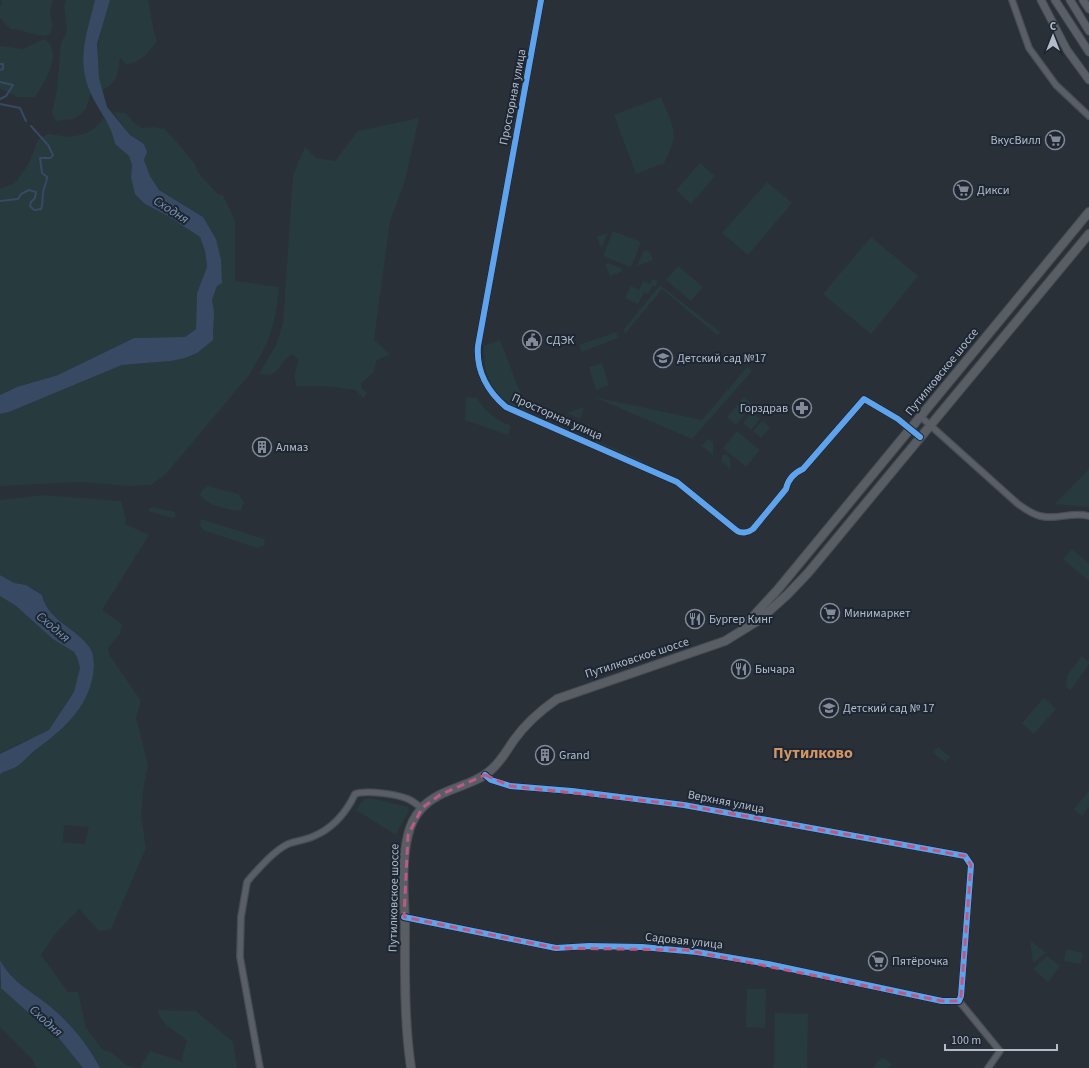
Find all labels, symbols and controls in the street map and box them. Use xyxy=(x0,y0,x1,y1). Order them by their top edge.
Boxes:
north arrow xyxy=(1033,16,1073,56)
text: С xyxy=(1050,19,1057,34)
street label: Просторная улица xyxy=(495,47,531,147)
supermarket icon: ВкусВилл xyxy=(1044,129,1066,151)
place label: ВкусВилл xyxy=(991,132,1041,149)
supermarket icon: Дикси xyxy=(952,179,974,201)
place label: Дикси xyxy=(977,182,1010,199)
water label: Сходня xyxy=(150,192,192,228)
street label: Путилковское шоссе xyxy=(901,325,983,419)
public building icon: СДЭК xyxy=(521,329,543,351)
place label: СДЭК xyxy=(546,332,574,349)
school or university icon: Детский сад №17 xyxy=(652,347,674,369)
place label: Детский сад №17 xyxy=(677,350,766,367)
street label: Просторная улица xyxy=(509,389,605,445)
pharmacy icon: Горздрав xyxy=(791,397,813,419)
place label: Горздрав xyxy=(740,400,788,417)
building icon: Алмаз xyxy=(251,436,273,458)
place label: Алмаз xyxy=(276,439,308,456)
supermarket icon: Минимаркет xyxy=(819,602,841,624)
place label: Минимаркет xyxy=(844,605,911,622)
water label: Сходня xyxy=(32,608,74,646)
restaurant icon: Бургер Кинг xyxy=(684,608,706,630)
place label: Бургер Кинг xyxy=(709,611,773,628)
street label: Путилковское шоссе xyxy=(583,633,691,683)
restaurant icon: Бычара xyxy=(730,658,752,680)
place label: Бычара xyxy=(755,661,795,678)
school or university icon: Детский сад № 17 xyxy=(818,697,840,719)
place label: Детский сад № 17 xyxy=(843,700,935,717)
district label: Путилково xyxy=(773,742,853,764)
building icon: Grand xyxy=(534,744,556,766)
place label: Grand xyxy=(559,747,590,764)
street label: Верхняя улица xyxy=(686,786,766,818)
street label: Путилковское шоссе xyxy=(385,844,403,952)
street label: Садовая улица xyxy=(644,928,724,954)
supermarket icon: Пятёрочка xyxy=(867,950,889,972)
place label: Пятёрочка xyxy=(892,953,948,970)
water label: Сходня xyxy=(25,1001,67,1041)
scale bar xyxy=(945,1026,1057,1052)
text: 100 m xyxy=(951,1032,981,1049)

